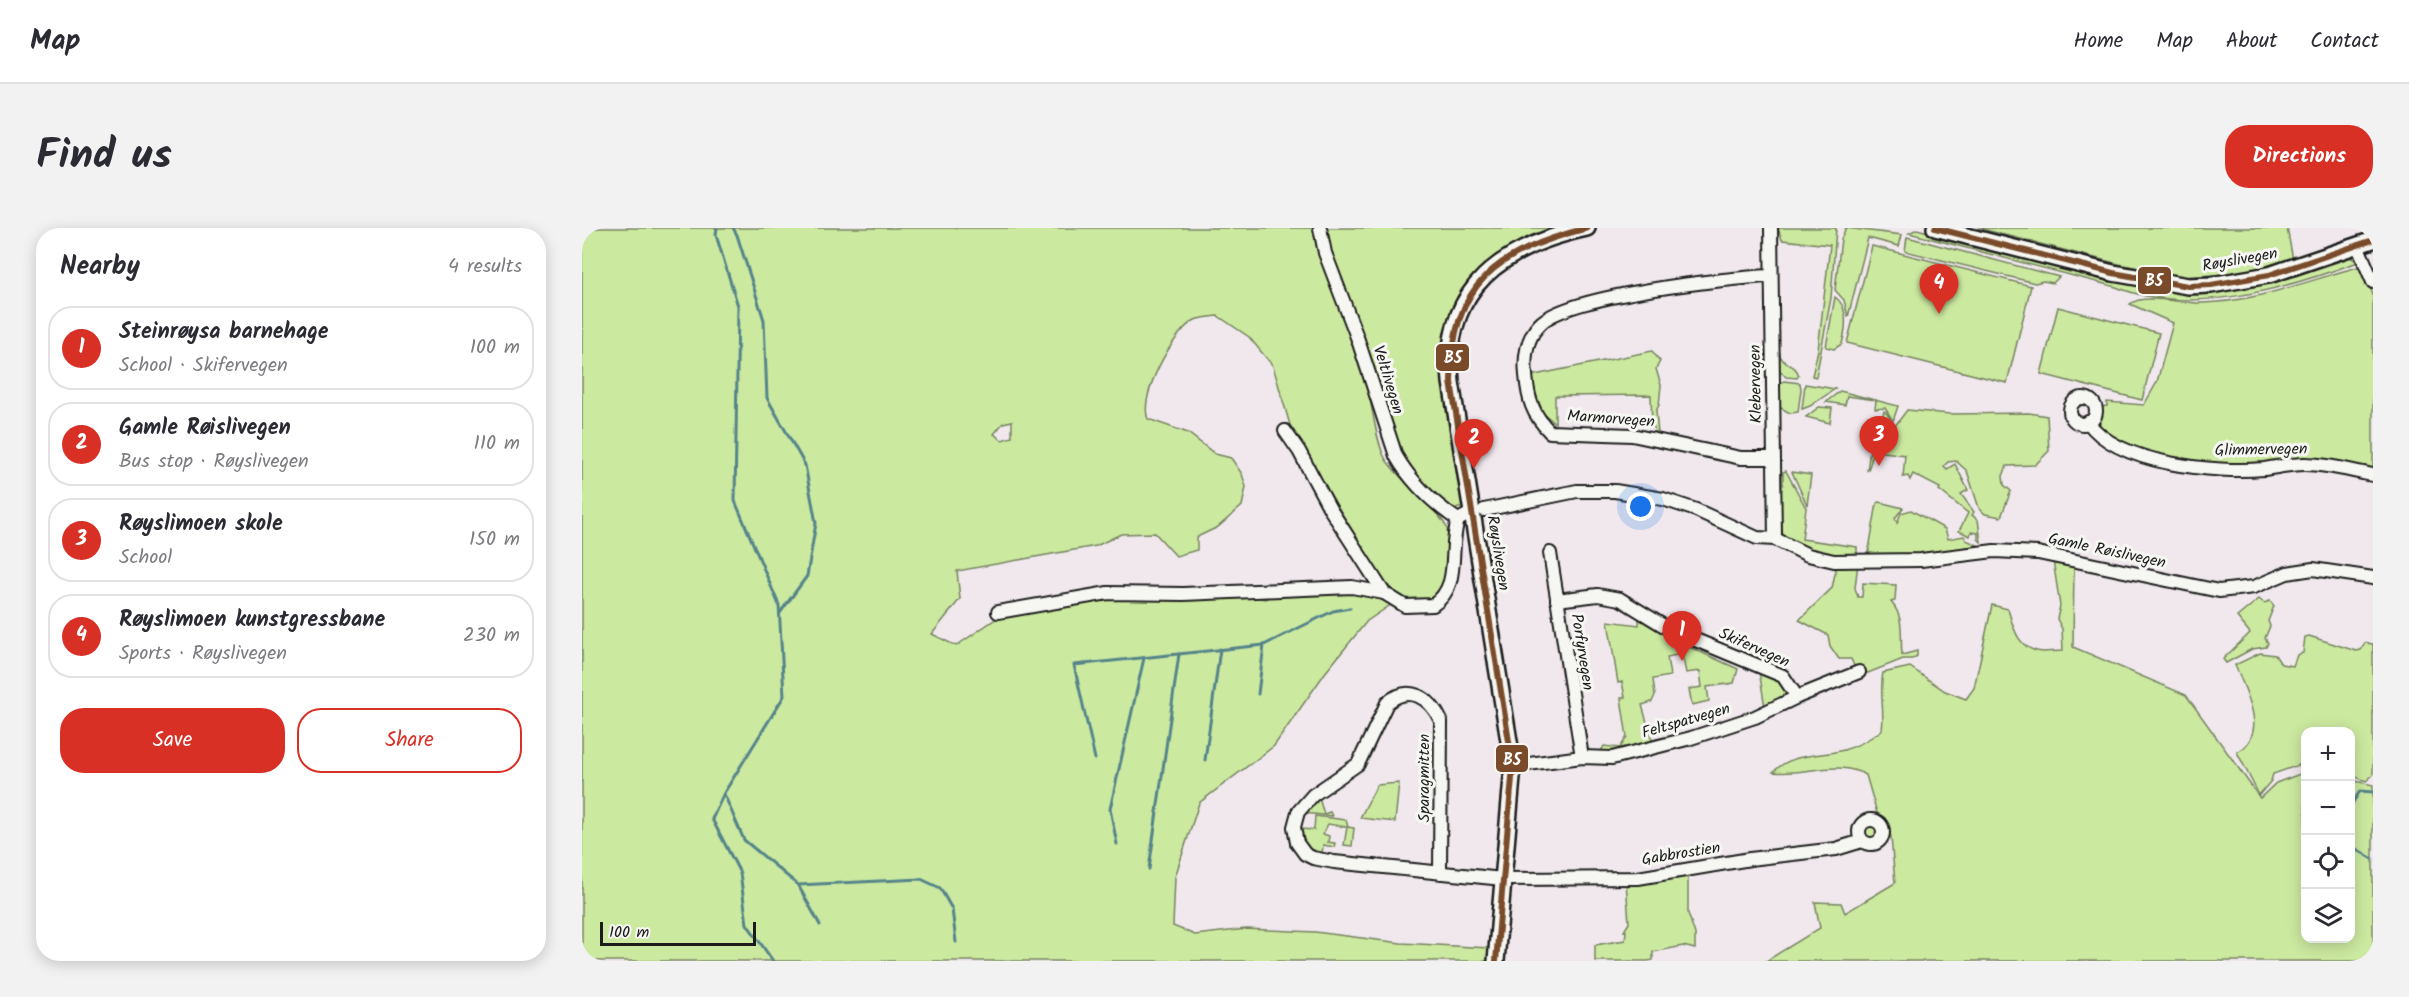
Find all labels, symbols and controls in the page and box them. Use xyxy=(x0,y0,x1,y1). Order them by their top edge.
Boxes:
text: Map xyxy=(30,19,81,64)
text: Home xyxy=(2074,25,2123,58)
text: Map xyxy=(2156,25,2193,58)
text: About xyxy=(2226,25,2277,58)
text: Contact xyxy=(2310,25,2379,58)
text: Find us xyxy=(36,123,172,190)
button: Directions xyxy=(2225,125,2373,188)
street label: Røyslivegen xyxy=(2200,241,2280,279)
text: Nearby xyxy=(60,246,140,288)
text: 4 results xyxy=(448,251,522,283)
pin: 4 xyxy=(1920,264,1958,314)
line badge: B5 xyxy=(2137,266,2172,295)
text: B5 xyxy=(2145,269,2165,294)
text: Steinrøysa barnehage xyxy=(119,315,329,350)
text: 1 xyxy=(78,332,85,364)
text: 100 m xyxy=(470,332,520,364)
street label: Veltlivegen xyxy=(1366,342,1410,418)
line badge: B5 xyxy=(1435,343,1470,372)
street label: Klebervegen xyxy=(1743,344,1769,424)
text: B5 xyxy=(1444,346,1464,371)
text: School · Skifervegen xyxy=(119,350,288,382)
street label: Marmorvegen xyxy=(1566,403,1656,435)
text: Gamle Røislivegen xyxy=(119,411,291,446)
pin: 3 xyxy=(1860,416,1898,466)
pin: 2 xyxy=(1454,420,1494,469)
text: 2 xyxy=(76,428,87,460)
text: 110 m xyxy=(474,428,520,460)
street label: Glimmervegen xyxy=(2214,437,2308,463)
text: Bus stop · Røyslivegen xyxy=(119,446,309,478)
your location xyxy=(1626,492,1655,521)
text: Røyslimoen skole xyxy=(119,507,283,542)
street label: Røyslivegen xyxy=(1480,514,1516,592)
text: 3 xyxy=(76,524,87,556)
text: 150 m xyxy=(469,524,520,556)
street label: Gamle Røislivegen xyxy=(2046,526,2168,576)
text: School xyxy=(119,542,172,574)
text: Røyslimoen kunstgressbane xyxy=(119,603,385,638)
street label: Porfyrvegen xyxy=(1564,612,1600,692)
pin: 1 xyxy=(1662,612,1702,661)
text: 4 xyxy=(76,620,87,652)
text: 230 m xyxy=(463,620,520,652)
street label: Skifervegen xyxy=(1714,621,1794,675)
text: Sports · Røyslivegen xyxy=(119,638,287,670)
street label: Feltspatvegen xyxy=(1639,696,1733,746)
button: Save xyxy=(60,708,285,773)
button: Share xyxy=(297,708,522,773)
map controls xyxy=(2301,727,2355,943)
button: + xyxy=(2301,727,2355,781)
street label: Sparagmitten xyxy=(1412,734,1437,822)
line badge: B5 xyxy=(1495,744,1529,773)
text: B5 xyxy=(1503,748,1523,773)
button: − xyxy=(2301,781,2355,835)
street label: Gabbrostien xyxy=(1640,835,1722,873)
button: locate xyxy=(2301,835,2355,889)
button: layers xyxy=(2301,889,2355,943)
scale bar xyxy=(600,919,756,946)
text: 100 m xyxy=(609,920,649,945)

